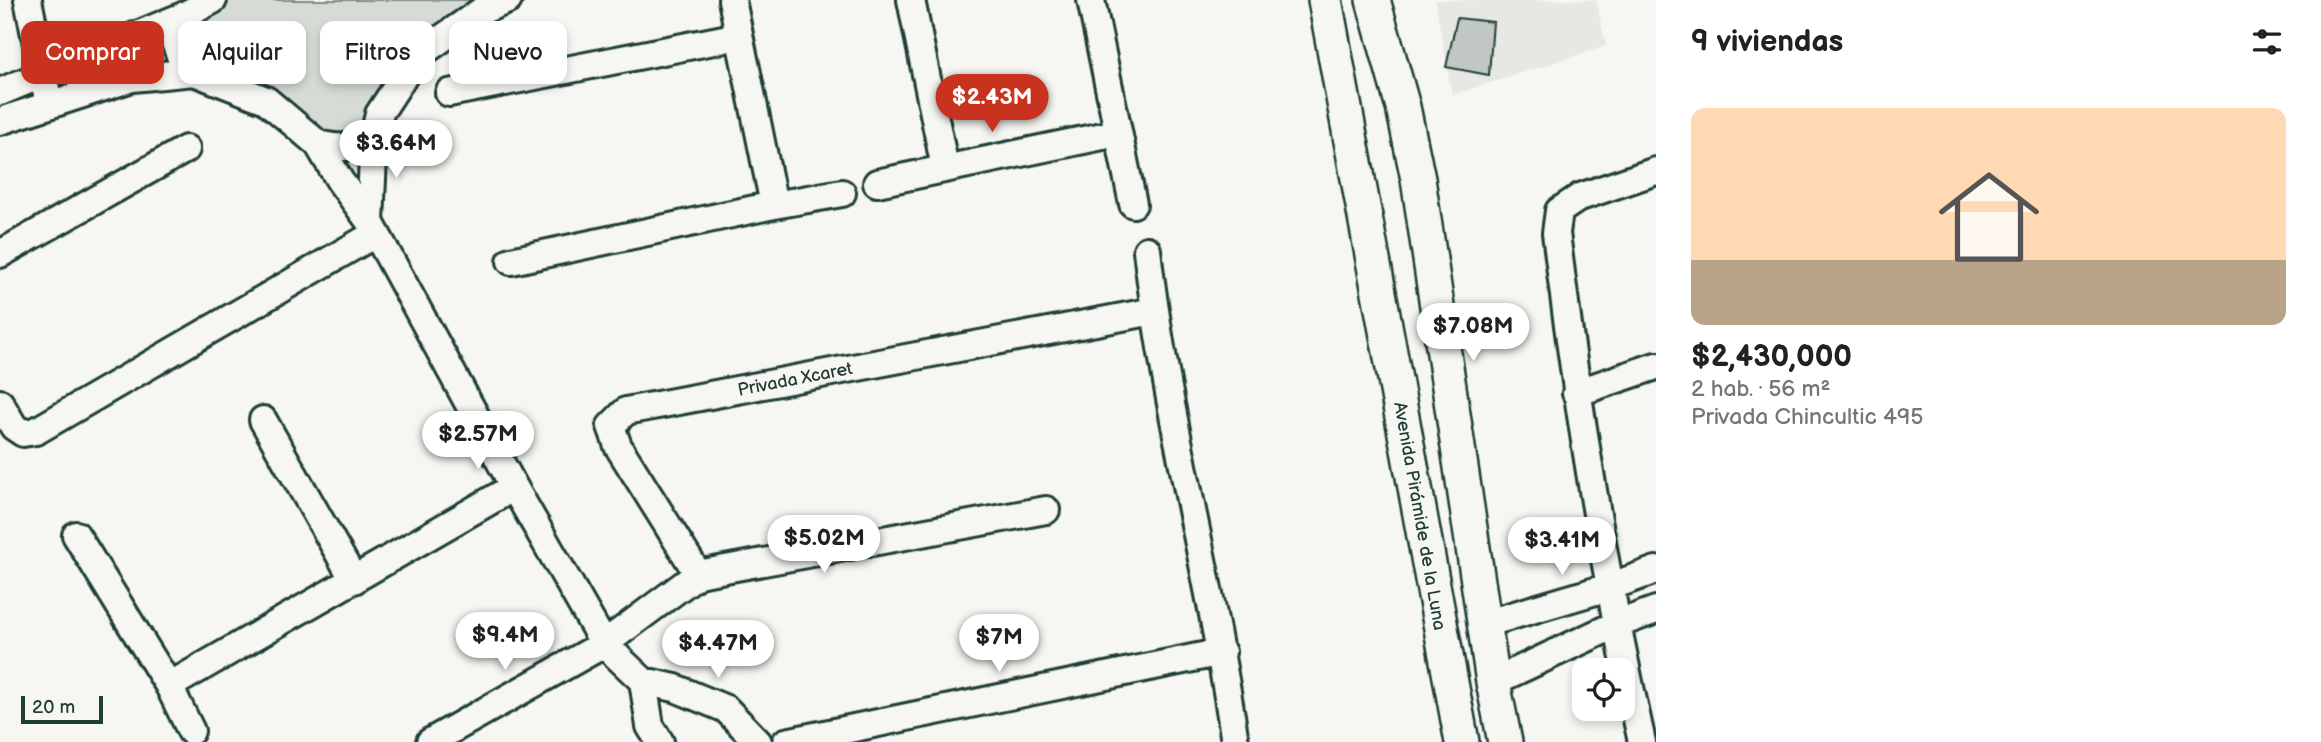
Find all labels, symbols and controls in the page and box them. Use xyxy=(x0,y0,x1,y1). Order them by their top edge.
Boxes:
chip: Comprar xyxy=(21,21,164,84)
chip: Alquilar xyxy=(178,21,306,84)
chip: Filtros xyxy=(320,21,435,84)
chip: Nuevo xyxy=(449,21,567,84)
icon: filters xyxy=(2248,23,2286,61)
text: 9 viviendas xyxy=(1691,24,1843,60)
pin: $2.43M xyxy=(935,74,1049,134)
text: $2.43M xyxy=(952,83,1032,111)
pin: $3.64M xyxy=(339,120,453,180)
text: $3.64M xyxy=(356,129,436,157)
icon: home xyxy=(1926,154,2052,280)
pin: $7.08M xyxy=(1416,304,1530,363)
text: $7.08M xyxy=(1433,312,1513,340)
text: $2,430,000 xyxy=(1691,339,1852,375)
street label: Privada Xcaret xyxy=(736,358,855,401)
text: 2 hab. · 56 m² xyxy=(1691,375,1831,403)
street label: Avenida Pirámide de la Luna xyxy=(1389,400,1450,632)
text: Privada Chincultic 495 xyxy=(1691,403,1924,431)
pin: $2.57M xyxy=(421,412,535,471)
text: $2.57M xyxy=(438,420,518,448)
pin: $5.02M xyxy=(767,516,881,575)
pin: $3.41M xyxy=(1505,518,1619,577)
text: $5.02M xyxy=(783,524,865,552)
text: $3.41M xyxy=(1524,526,1600,554)
pin: $9.4M xyxy=(456,612,554,672)
pin: $7M xyxy=(965,614,1033,674)
pin: $4.47M xyxy=(661,620,775,680)
text: $9.4M xyxy=(471,621,539,649)
text: $7M xyxy=(975,623,1023,651)
text: $4.47M xyxy=(678,629,758,657)
map controls xyxy=(1572,658,1635,721)
button: locate xyxy=(1572,658,1635,721)
scale bar xyxy=(21,693,103,725)
text: 20 m xyxy=(32,696,75,719)

